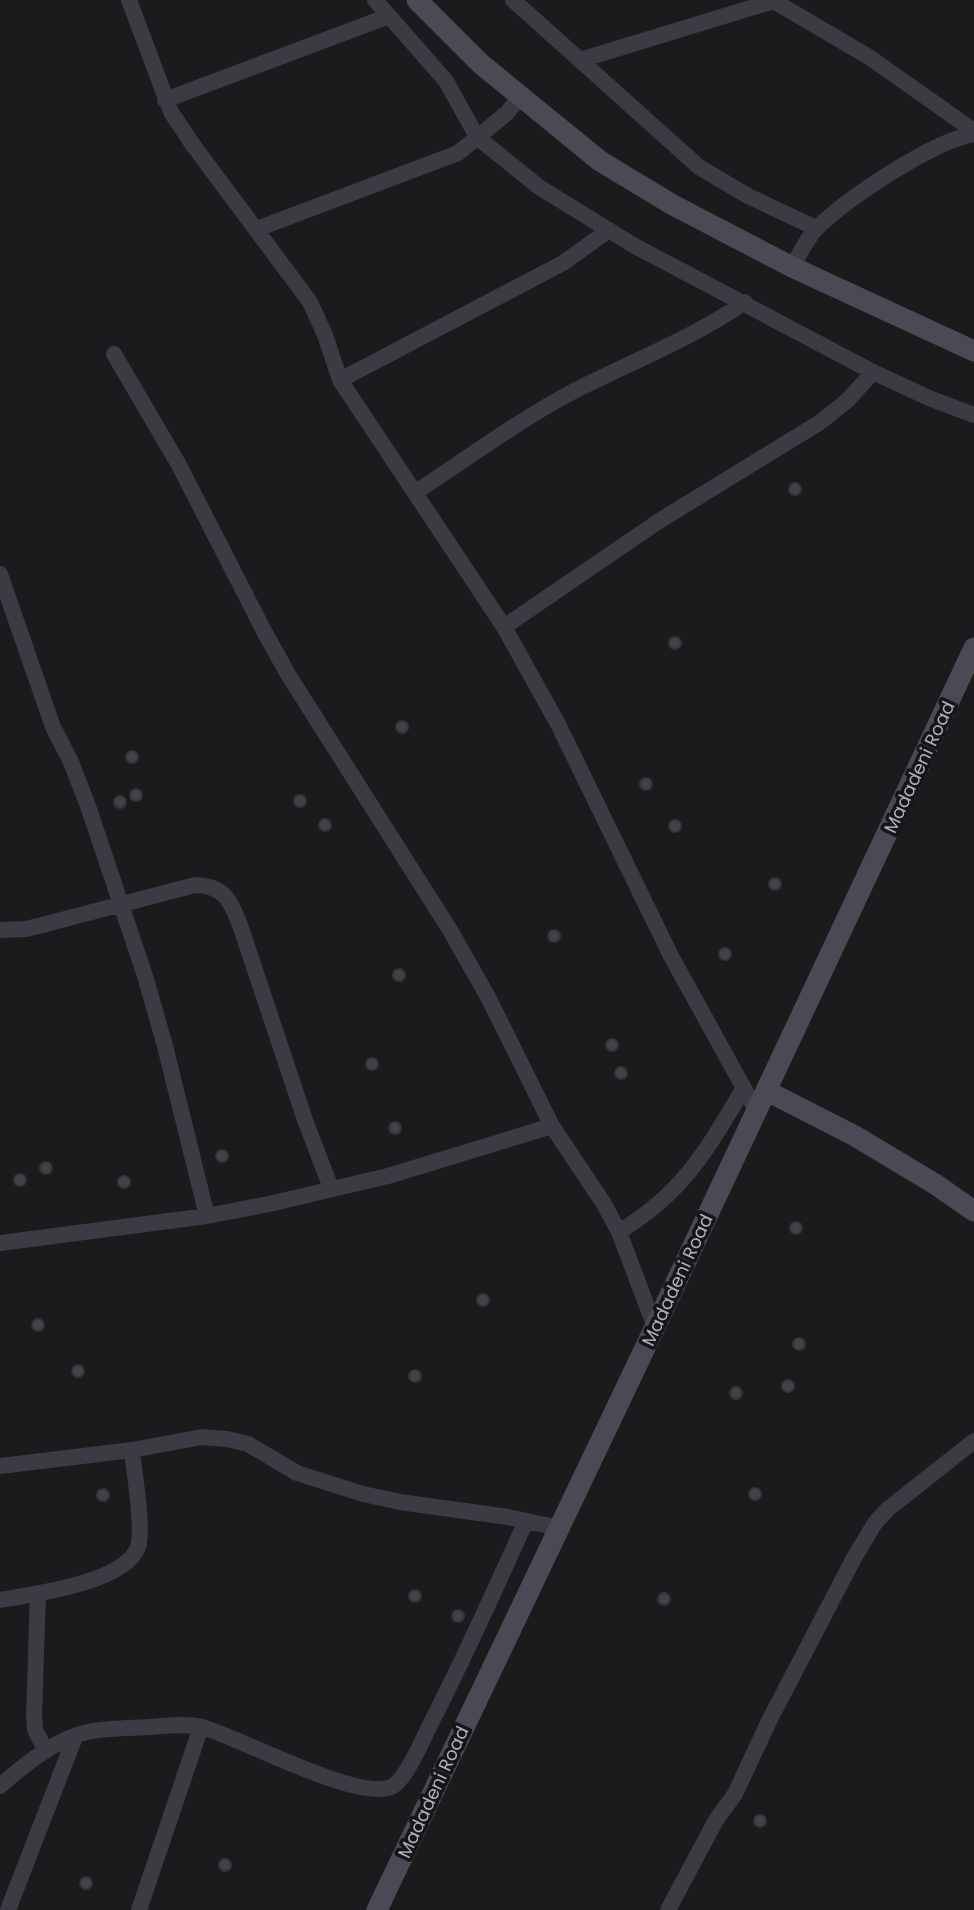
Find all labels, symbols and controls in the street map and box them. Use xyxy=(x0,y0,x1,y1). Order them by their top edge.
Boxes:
street label: Madadeni Road xyxy=(877,697,961,837)
street label: Madadeni Road xyxy=(635,1210,719,1350)
street label: Madadeni Road xyxy=(391,1722,475,1862)

